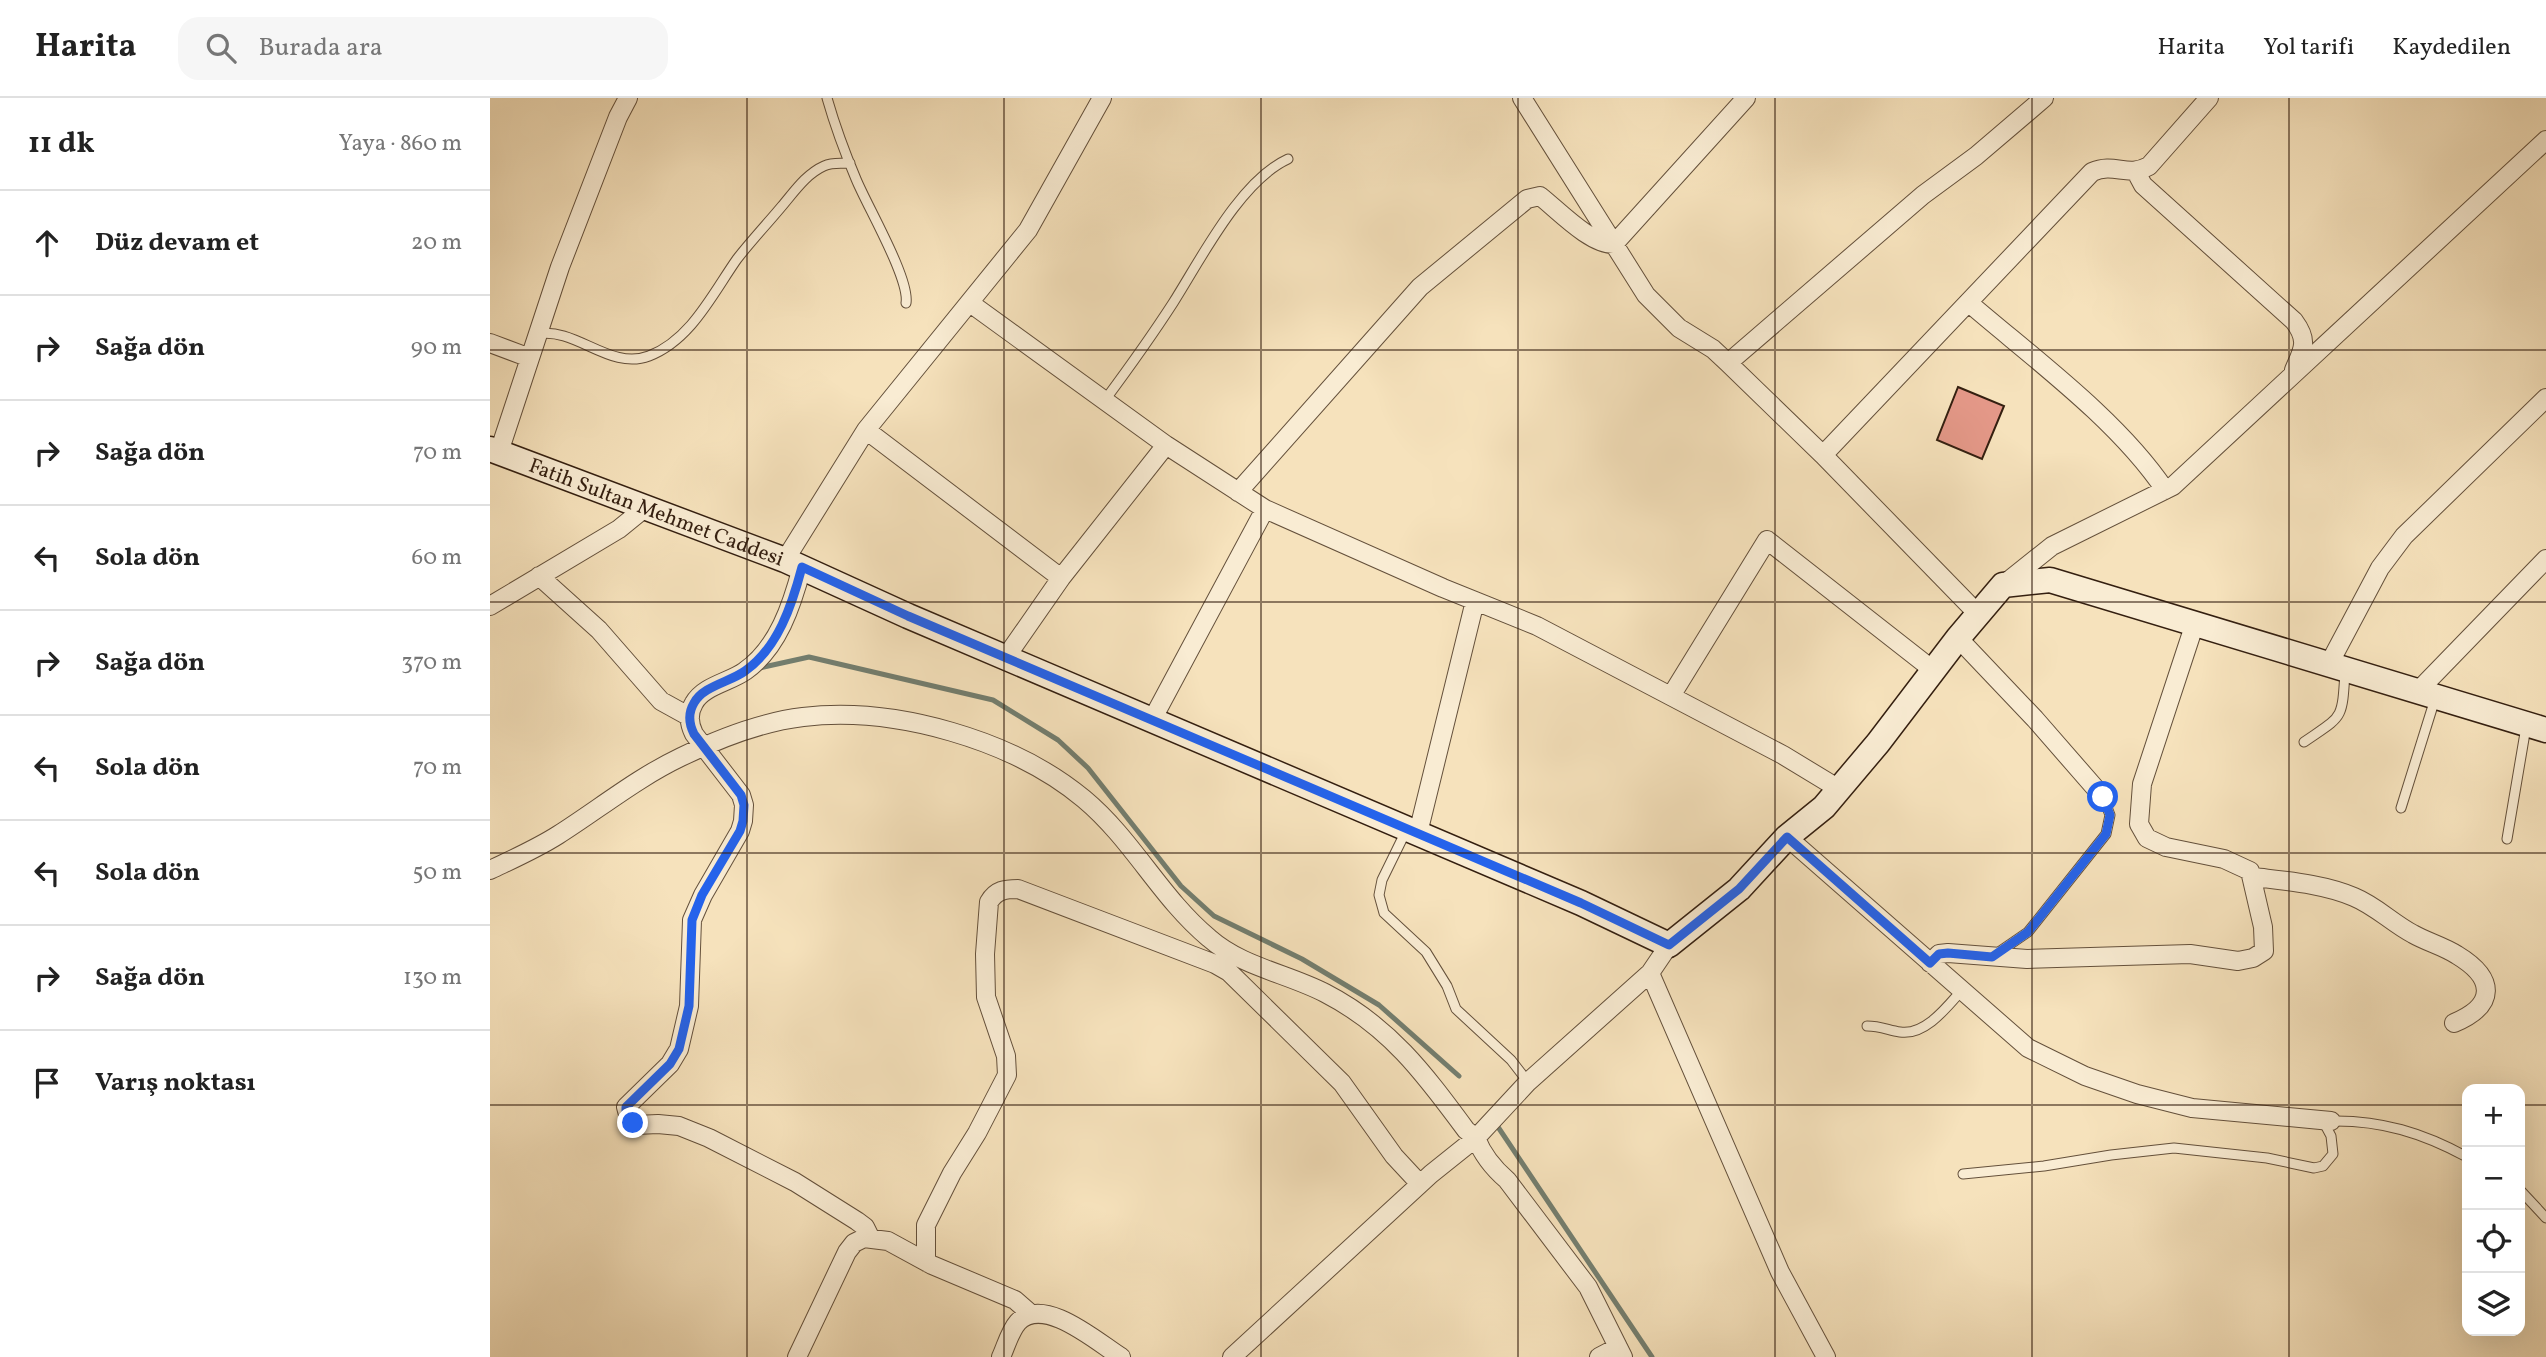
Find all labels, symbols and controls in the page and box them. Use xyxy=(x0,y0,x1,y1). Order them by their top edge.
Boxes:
search box xyxy=(178,17,668,80)
text: Harita xyxy=(35,25,136,71)
icon: search xyxy=(202,29,240,67)
text: Burada ara xyxy=(258,30,383,66)
text: Harita xyxy=(2158,31,2225,65)
text: Yol tarifi xyxy=(2263,31,2354,65)
text: Kaydedilen xyxy=(2392,31,2511,65)
text: 11 dk xyxy=(28,123,95,165)
text: Yaya · 860 m xyxy=(339,128,462,160)
icon: ahead xyxy=(28,224,66,262)
text: Düz devam et xyxy=(95,225,259,261)
text: 20 m xyxy=(411,227,462,259)
icon: right xyxy=(28,329,66,367)
text: Sağa dön xyxy=(95,330,205,366)
text: 90 m xyxy=(411,332,462,364)
icon: right xyxy=(28,434,66,472)
text: Sağa dön xyxy=(95,435,205,471)
text: 70 m xyxy=(413,437,462,469)
street label: Fatih Sultan Mehmet Caddesi xyxy=(524,452,788,574)
icon: left xyxy=(28,539,66,577)
text: Sola dön xyxy=(95,540,200,576)
text: 60 m xyxy=(412,542,462,574)
icon: right xyxy=(28,644,66,682)
text: Sağa dön xyxy=(95,645,205,681)
text: 370 m xyxy=(401,647,462,679)
icon: left xyxy=(28,749,66,787)
text: Sola dön xyxy=(95,750,200,786)
text: 70 m xyxy=(413,752,462,784)
route start xyxy=(2087,781,2118,812)
icon: left xyxy=(28,854,66,892)
text: Sola dön xyxy=(95,855,200,891)
text: 50 m xyxy=(413,857,462,889)
icon: right xyxy=(28,959,66,997)
text: Sağa dön xyxy=(95,960,205,996)
text: 130 m xyxy=(403,962,462,994)
icon: arrive xyxy=(28,1064,66,1102)
text: Varış noktası xyxy=(95,1065,256,1101)
map controls xyxy=(2462,1084,2525,1336)
button: + xyxy=(2462,1084,2525,1147)
route end xyxy=(617,1107,648,1138)
button: − xyxy=(2462,1147,2525,1210)
button: locate xyxy=(2462,1210,2525,1273)
button: layers xyxy=(2462,1273,2525,1336)

